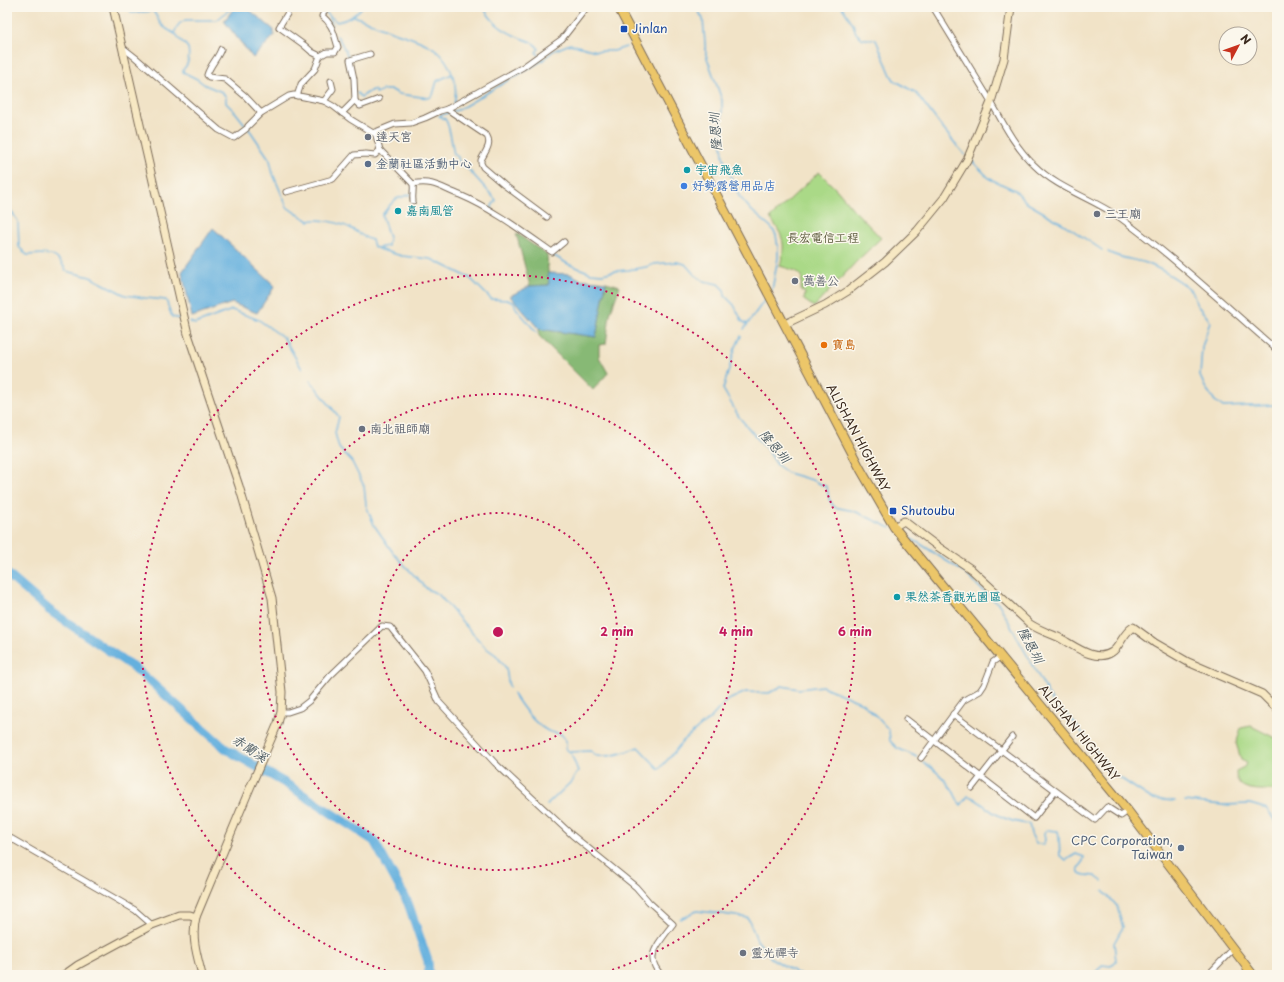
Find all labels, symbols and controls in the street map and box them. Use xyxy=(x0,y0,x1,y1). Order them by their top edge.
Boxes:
place label: Jinlan xyxy=(632,19,668,37)
marker: Jinlan xyxy=(619,24,629,34)
north arrow xyxy=(1218,26,1258,66)
text: N xyxy=(1237,30,1255,48)
water label: 隆恩圳 xyxy=(704,110,725,152)
place label: 達天宮 xyxy=(376,127,412,145)
marker: 達天宮 xyxy=(363,132,373,142)
place label: 金蘭社區活動中心 xyxy=(376,154,472,172)
marker: 金蘭社區活動中心 xyxy=(363,159,373,169)
place label: 宇宙飛魚 xyxy=(695,160,743,178)
marker: 宇宙飛魚 xyxy=(682,165,692,175)
place label: 好勢露營用品店 xyxy=(692,176,776,194)
marker: 好勢露營用品店 xyxy=(679,181,689,191)
place label: 嘉南風管 xyxy=(406,201,454,219)
place label: 三王廟 xyxy=(1105,204,1141,222)
marker: 嘉南風管 xyxy=(393,206,403,216)
marker: 三王廟 xyxy=(1092,209,1102,219)
park label: 長宏電信工程 xyxy=(787,228,859,246)
place label: 萬善公 xyxy=(803,271,839,289)
marker: 萬善公 xyxy=(790,276,800,286)
place label: 寶島 xyxy=(832,335,856,353)
marker: 寶島 xyxy=(819,340,829,350)
street label: ALISHAN HIGHWAY xyxy=(823,380,895,495)
place label: 南北祖師廟 xyxy=(370,419,430,437)
marker: 南北祖師廟 xyxy=(357,424,367,434)
water label: 隆恩圳 xyxy=(755,425,797,468)
place label: Shutoubu xyxy=(901,501,955,519)
marker: Shutoubu xyxy=(888,506,898,516)
place label: 果然茶香觀光園區 xyxy=(905,587,1001,605)
marker: 果然茶香觀光園區 xyxy=(892,592,902,602)
text: 2 min xyxy=(600,622,634,640)
text: 4 min xyxy=(719,622,753,640)
text: 6 min xyxy=(838,622,872,640)
water label: 隆恩圳 xyxy=(1014,623,1050,668)
centre of rings xyxy=(491,625,505,639)
street label: ALISHAN HIGHWAY xyxy=(1035,680,1125,785)
water label: 赤蘭溪 xyxy=(229,729,273,767)
place label: CPC Corporation, Taiwan xyxy=(1071,831,1173,863)
marker: CPC Corporation, Taiwan xyxy=(1176,843,1186,853)
place label: 靈光禪寺 xyxy=(751,943,799,961)
marker: 靈光禪寺 xyxy=(738,948,748,958)

